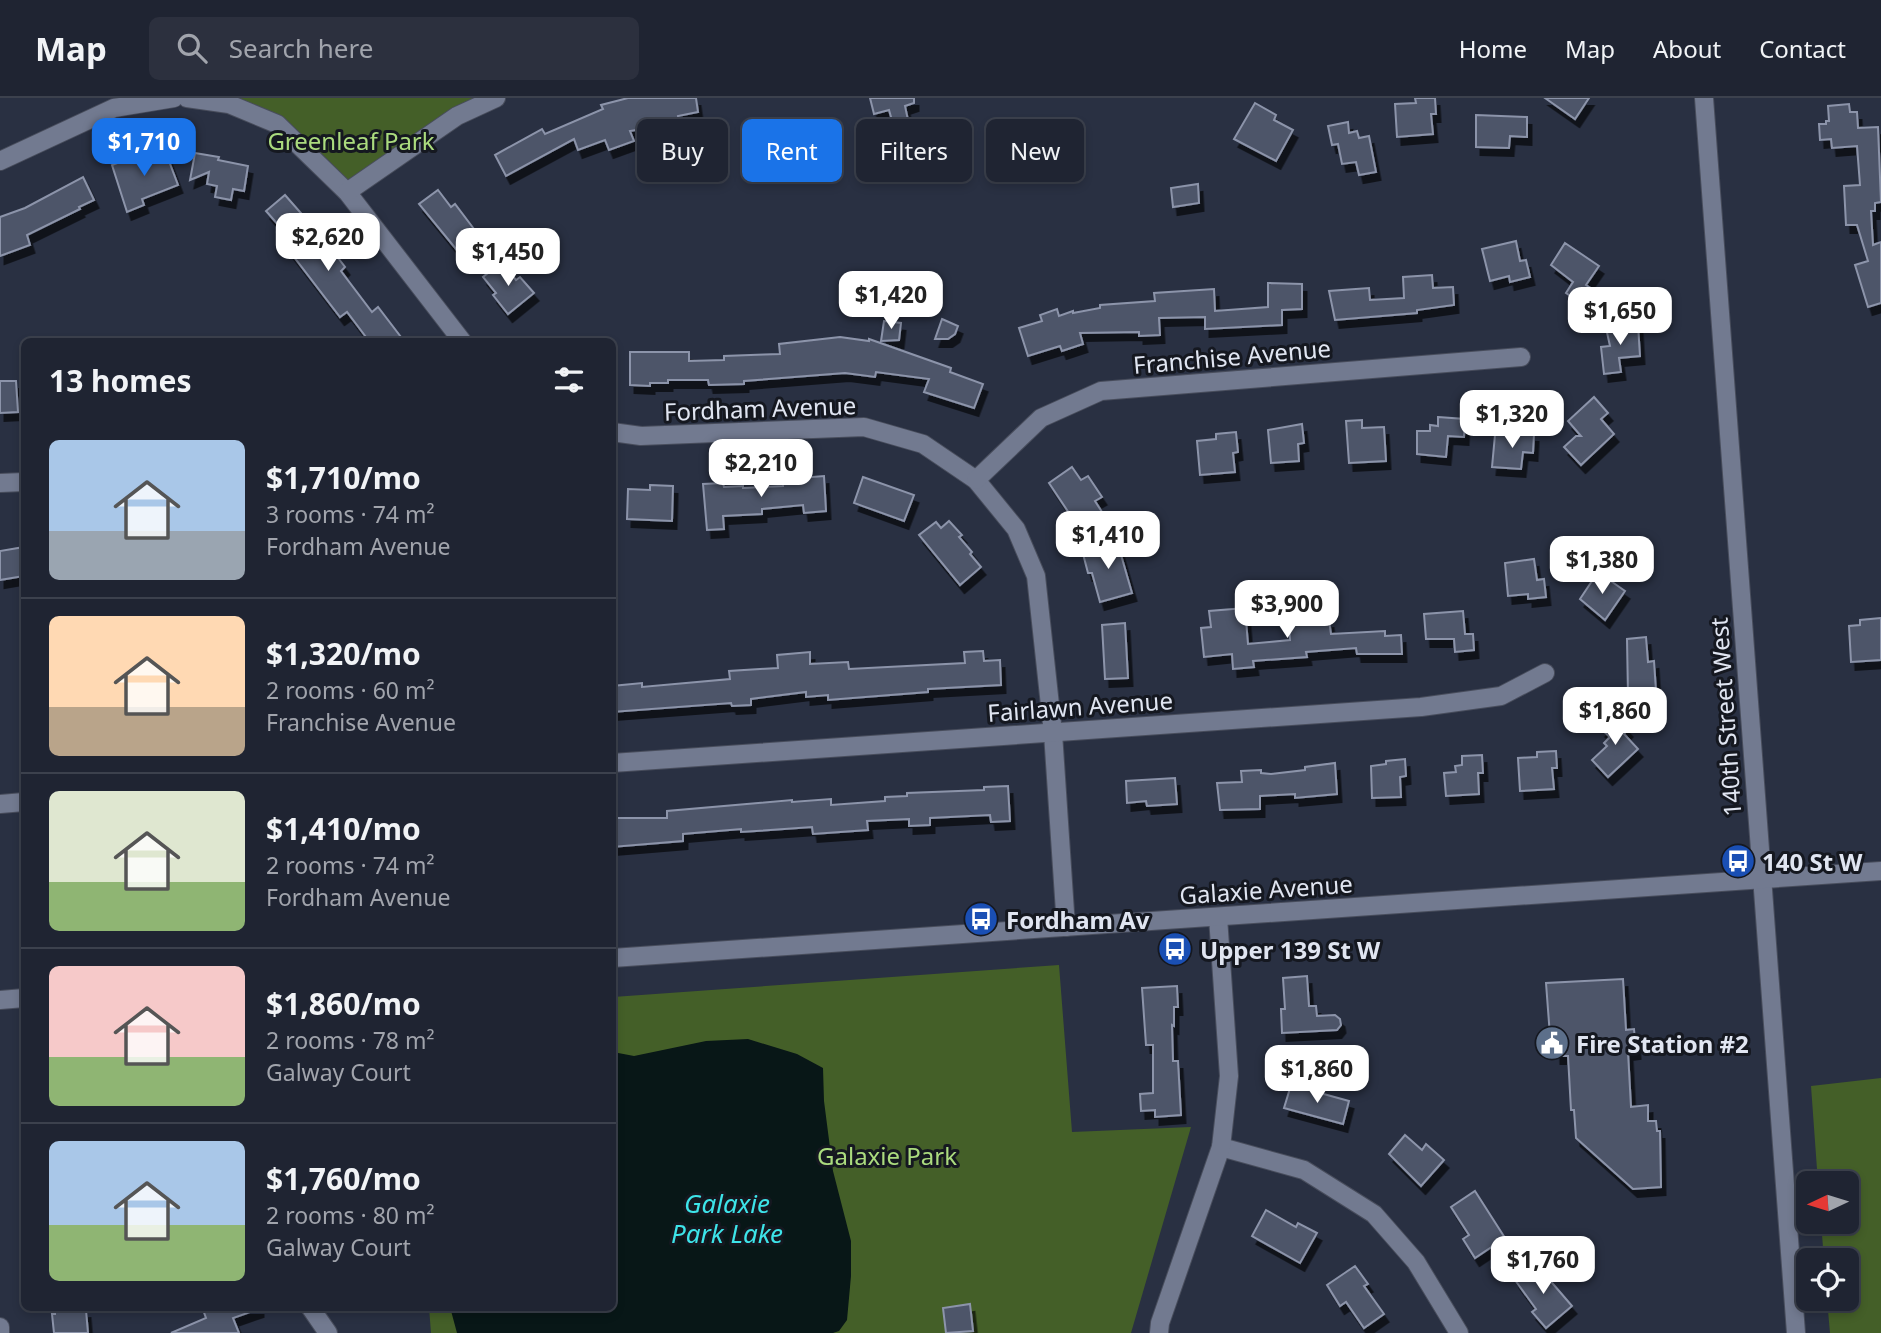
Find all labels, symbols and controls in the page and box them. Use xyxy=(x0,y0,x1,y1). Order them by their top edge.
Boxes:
search box xyxy=(149,17,639,80)
text: Map xyxy=(35,26,107,71)
icon: search xyxy=(173,29,211,67)
text: Search here xyxy=(229,30,373,66)
text: Home xyxy=(1459,32,1527,65)
text: Map xyxy=(1565,32,1615,65)
text: About xyxy=(1653,32,1721,65)
text: Contact xyxy=(1759,32,1846,65)
pin: $1,710 xyxy=(87,118,201,178)
chip: Buy xyxy=(637,119,728,182)
chip: Rent xyxy=(742,119,842,182)
chip: Filters xyxy=(856,119,972,182)
chip: New xyxy=(986,119,1084,182)
park label: Greenleaf Park xyxy=(267,124,435,157)
text: $1,710 xyxy=(108,125,180,157)
pin: $2,620 xyxy=(271,214,385,273)
text: $2,620 xyxy=(292,220,364,252)
pin: $1,450 xyxy=(451,228,565,288)
text: $1,450 xyxy=(472,235,544,267)
pin: $1,420 xyxy=(834,272,948,331)
text: $1,420 xyxy=(855,278,927,310)
pin: $1,650 xyxy=(1563,288,1677,347)
text: $1,650 xyxy=(1584,294,1656,326)
street label: Franchise Avenue xyxy=(1132,331,1332,381)
text: 13 homes xyxy=(49,360,192,401)
icon: filters xyxy=(550,361,588,399)
street label: Fordham Avenue xyxy=(663,388,857,428)
pin: $1,320 xyxy=(1455,390,1569,450)
text: $1,320 xyxy=(1476,397,1548,429)
pin: $2,210 xyxy=(704,440,818,499)
text: $2,210 xyxy=(725,446,797,478)
text: $1,710/mo xyxy=(266,457,421,498)
icon: home xyxy=(105,468,189,552)
text: 3 rooms · 74 m² xyxy=(266,498,435,530)
pin: $1,410 xyxy=(1051,512,1165,571)
text: $1,410 xyxy=(1072,518,1144,550)
text: Fordham Avenue xyxy=(266,530,450,562)
pin: $1,380 xyxy=(1545,536,1659,596)
text: $1,380 xyxy=(1566,543,1638,575)
pin: $3,900 xyxy=(1230,580,1344,640)
text: $3,900 xyxy=(1251,587,1323,619)
street label: 140th Street West xyxy=(1702,616,1748,818)
text: $1,320/mo xyxy=(266,633,421,674)
icon: home xyxy=(105,644,189,728)
text: 2 rooms · 60 m² xyxy=(266,674,435,706)
street label: Fairlawn Avenue xyxy=(986,683,1174,729)
pin: $1,860 xyxy=(1558,688,1672,747)
text: $1,860 xyxy=(1579,694,1651,726)
text: Franchise Avenue xyxy=(266,706,456,738)
text: $1,410/mo xyxy=(266,808,421,849)
icon: home xyxy=(105,819,189,903)
bus stop icon: 140 St W xyxy=(1719,842,1757,880)
place label: 140 St W xyxy=(1762,845,1863,878)
text: 2 rooms · 74 m² xyxy=(266,849,435,881)
street label: Galaxie Avenue xyxy=(1178,866,1354,912)
text: Fordham Avenue xyxy=(266,881,450,913)
bus stop icon: Fordham Av xyxy=(962,900,1000,938)
place label: Fordham Av xyxy=(1006,903,1150,936)
bus stop icon: Upper 139 St W xyxy=(1156,930,1194,968)
place label: Upper 139 St W xyxy=(1200,933,1381,966)
text: $1,860/mo xyxy=(266,983,421,1024)
icon: home xyxy=(105,994,189,1078)
text: 2 rooms · 78 m² xyxy=(266,1024,435,1056)
public building icon: Fire Station #2 xyxy=(1533,1024,1571,1062)
place label: Fire Station #2 xyxy=(1576,1027,1749,1060)
pin: $1,860 xyxy=(1260,1046,1374,1105)
text: $1,860 xyxy=(1281,1052,1353,1084)
text: Galway Court xyxy=(266,1056,411,1088)
park label: Galaxie Park xyxy=(817,1139,957,1172)
text: $1,760/mo xyxy=(266,1158,421,1199)
icon: home xyxy=(105,1169,189,1253)
north arrow xyxy=(1796,1171,1858,1234)
map controls xyxy=(1796,1171,1859,1311)
water label: Galaxie Park Lake xyxy=(671,1185,783,1251)
text: 2 rooms · 80 m² xyxy=(266,1199,435,1231)
text: Galway Court xyxy=(266,1231,411,1263)
pin: $1,760 xyxy=(1486,1236,1600,1296)
text: $1,760 xyxy=(1507,1243,1579,1275)
button: locate xyxy=(1796,1248,1859,1311)

